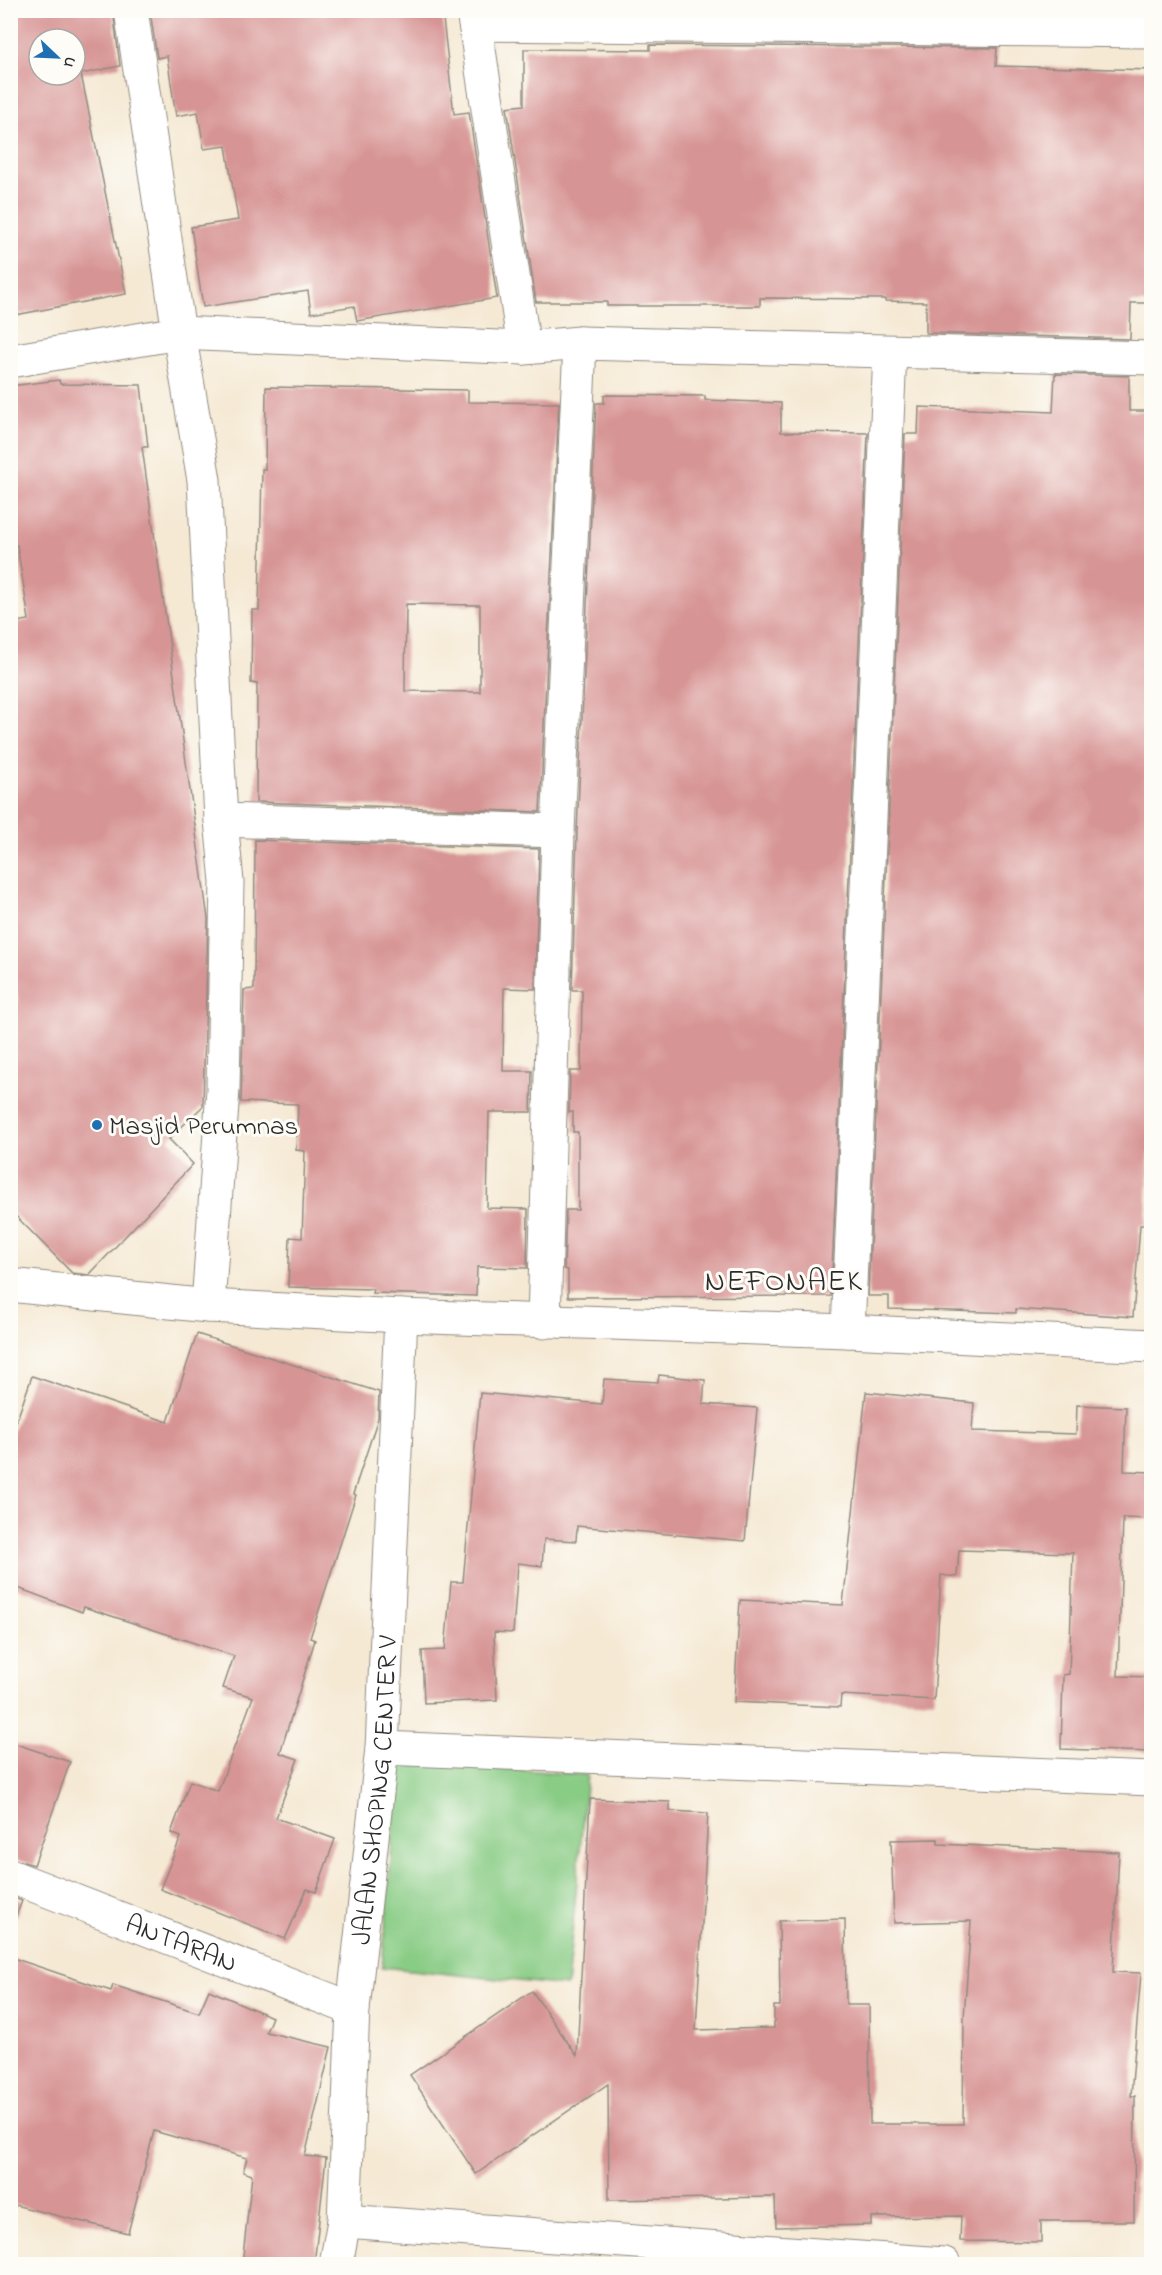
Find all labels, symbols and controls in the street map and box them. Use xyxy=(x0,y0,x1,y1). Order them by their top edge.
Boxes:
north arrow xyxy=(27,27,87,87)
text: U xyxy=(56,53,82,71)
place label: Masjid Perumnas xyxy=(109,1108,298,1147)
marker: Masjid Perumnas xyxy=(90,1118,104,1132)
district label: NEFONAEK xyxy=(705,1261,863,1305)
street label: JALAN SHOPING CENTER V xyxy=(343,1634,409,1947)
street label: ANTARAN xyxy=(119,1906,242,1984)

